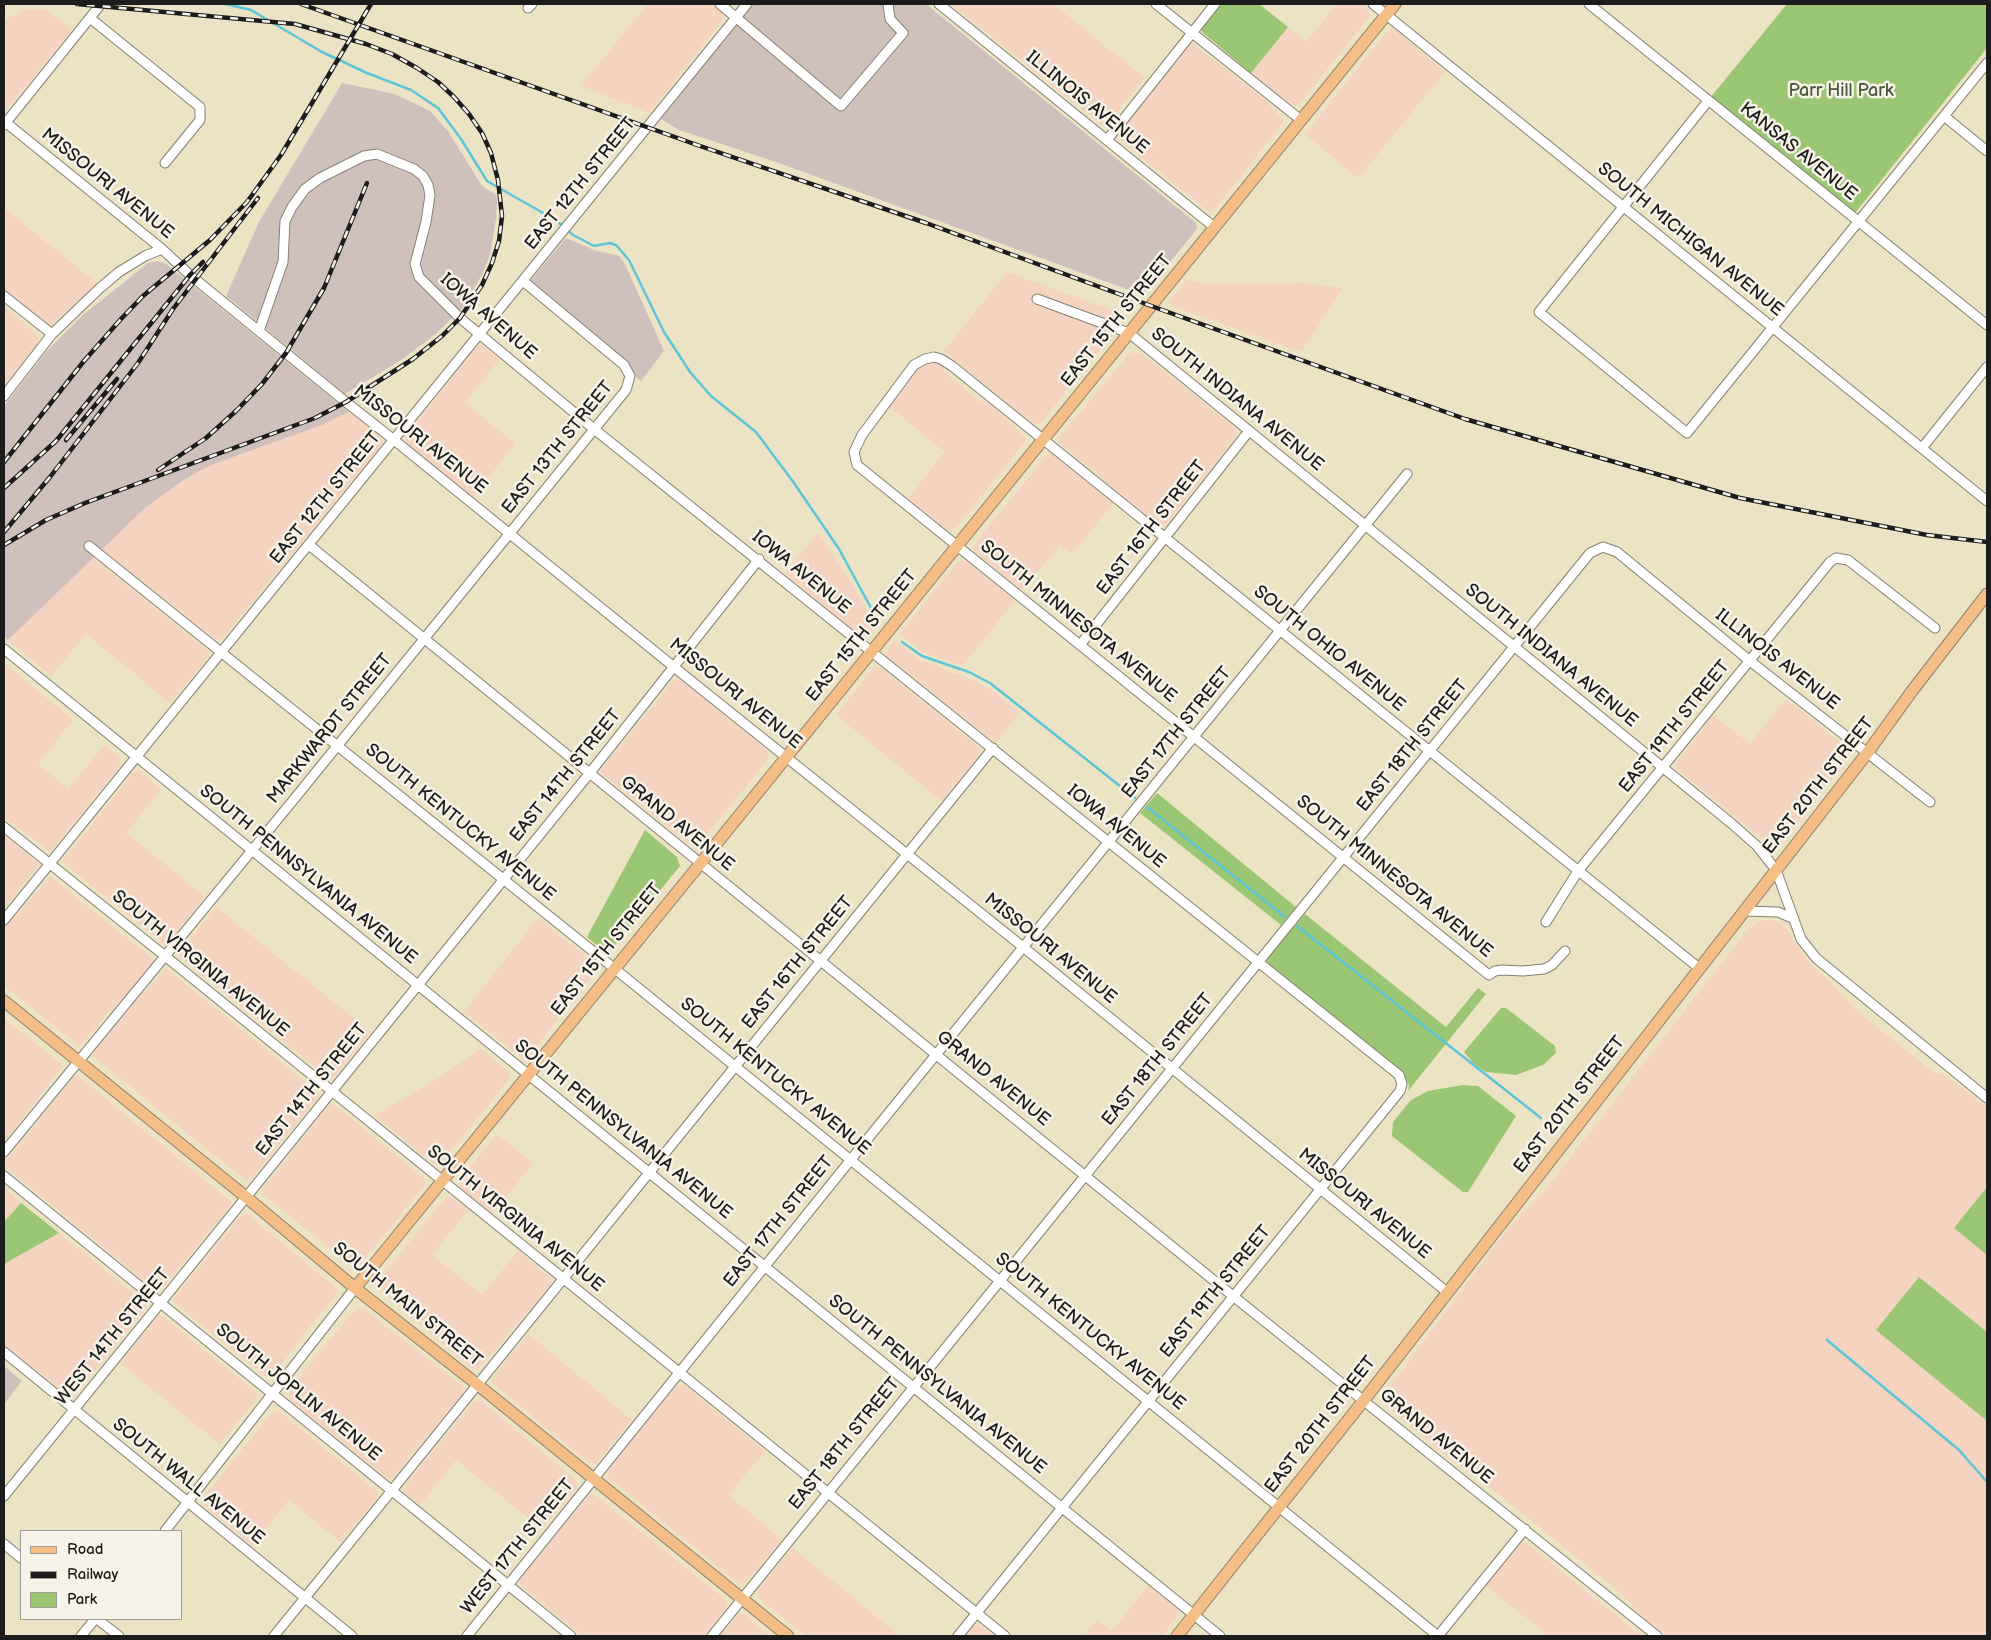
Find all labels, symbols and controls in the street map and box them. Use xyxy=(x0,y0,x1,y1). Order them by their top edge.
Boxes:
street label: ILLINOIS AVENUE xyxy=(1021,47,1153,159)
park label: Parr Hill Park xyxy=(1788,80,1894,102)
street label: KANSAS AVENUE xyxy=(1735,98,1861,206)
street label: EAST 12TH STREET xyxy=(521,113,641,255)
street label: MISSOURI AVENUE xyxy=(36,124,178,244)
street label: SOUTH MICHIGAN AVENUE xyxy=(1593,158,1787,322)
street label: EAST 15TH STREET xyxy=(1057,250,1177,392)
street label: IOWA AVENUE xyxy=(435,269,541,365)
street label: SOUTH INDIANA AVENUE xyxy=(1146,324,1328,476)
street label: EAST 13TH STREET xyxy=(498,377,618,519)
street label: MISSOURI AVENUE xyxy=(349,381,491,499)
street label: EAST 12TH STREET xyxy=(266,427,386,569)
street label: EAST 16TH STREET xyxy=(1093,456,1211,600)
street label: IOWA AVENUE xyxy=(747,527,855,619)
street label: SOUTH MINNESOTA AVENUE xyxy=(976,536,1180,708)
street label: EAST 15TH STREET xyxy=(802,565,922,707)
street label: SOUTH INDIANA AVENUE xyxy=(1460,580,1642,732)
street label: SOUTH OHIO AVENUE xyxy=(1249,581,1409,717)
street label: ILLINOIS AVENUE xyxy=(1711,605,1843,715)
street label: MISSOURI AVENUE xyxy=(664,634,806,754)
street label: MARKWARDT STREET xyxy=(263,650,397,808)
street label: EAST 19TH STREET xyxy=(1615,656,1735,798)
street label: EAST 17TH STREET xyxy=(1117,663,1237,803)
street label: EAST 18TH STREET xyxy=(1353,675,1473,817)
street label: EAST 14TH STREET xyxy=(506,705,626,847)
street label: EAST 20TH STREET xyxy=(1759,713,1879,859)
street label: SOUTH KENTUCKY AVENUE xyxy=(361,740,559,906)
street label: GRAND AVENUE xyxy=(616,772,738,876)
street label: SOUTH PENNSYLVANIA AVENUE xyxy=(195,781,421,969)
street label: IOWA AVENUE xyxy=(1062,781,1170,873)
street label: SOUTH MINNESOTA AVENUE xyxy=(1292,791,1496,963)
street label: EAST 15TH STREET xyxy=(547,879,667,1021)
street label: SOUTH VIRGINIA AVENUE xyxy=(107,886,293,1042)
street label: MISSOURI AVENUE xyxy=(979,889,1121,1009)
street label: EAST 16TH STREET xyxy=(738,892,858,1034)
street label: EAST 18TH STREET xyxy=(1098,989,1218,1131)
street label: SOUTH KENTUCKY AVENUE xyxy=(676,994,874,1160)
street label: EAST 14TH STREET xyxy=(252,1019,372,1161)
street label: GRAND AVENUE xyxy=(932,1027,1054,1131)
street label: EAST 20TH STREET xyxy=(1510,1032,1630,1178)
street label: SOUTH PENNSYLVANIA AVENUE xyxy=(510,1036,736,1224)
street label: SOUTH VIRGINIA AVENUE xyxy=(422,1141,608,1297)
street label: MISSOURI AVENUE xyxy=(1293,1144,1435,1264)
street label: EAST 17TH STREET xyxy=(719,1152,839,1292)
street label: EAST 19TH STREET xyxy=(1156,1221,1276,1363)
street label: SOUTH MAIN STREET xyxy=(328,1238,486,1372)
street label: SOUTH KENTUCKY AVENUE xyxy=(991,1249,1189,1415)
street label: WEST 14TH STREET xyxy=(51,1264,175,1410)
street label: SOUTH PENNSYLVANIA AVENUE xyxy=(824,1291,1050,1479)
street label: SOUTH JOPLIN AVENUE xyxy=(211,1320,385,1466)
street label: EAST 20TH STREET xyxy=(1261,1352,1381,1498)
street label: EAST 18TH STREET xyxy=(785,1373,905,1515)
street label: GRAND AVENUE xyxy=(1375,1385,1497,1489)
street label: SOUTH WALL AVENUE xyxy=(108,1414,268,1550)
street label: WEST 17TH STREET xyxy=(457,1475,579,1619)
legend xyxy=(20,1530,182,1620)
text: Road xyxy=(67,1540,103,1559)
text: Railway xyxy=(67,1565,118,1584)
text: Park xyxy=(67,1590,97,1609)

